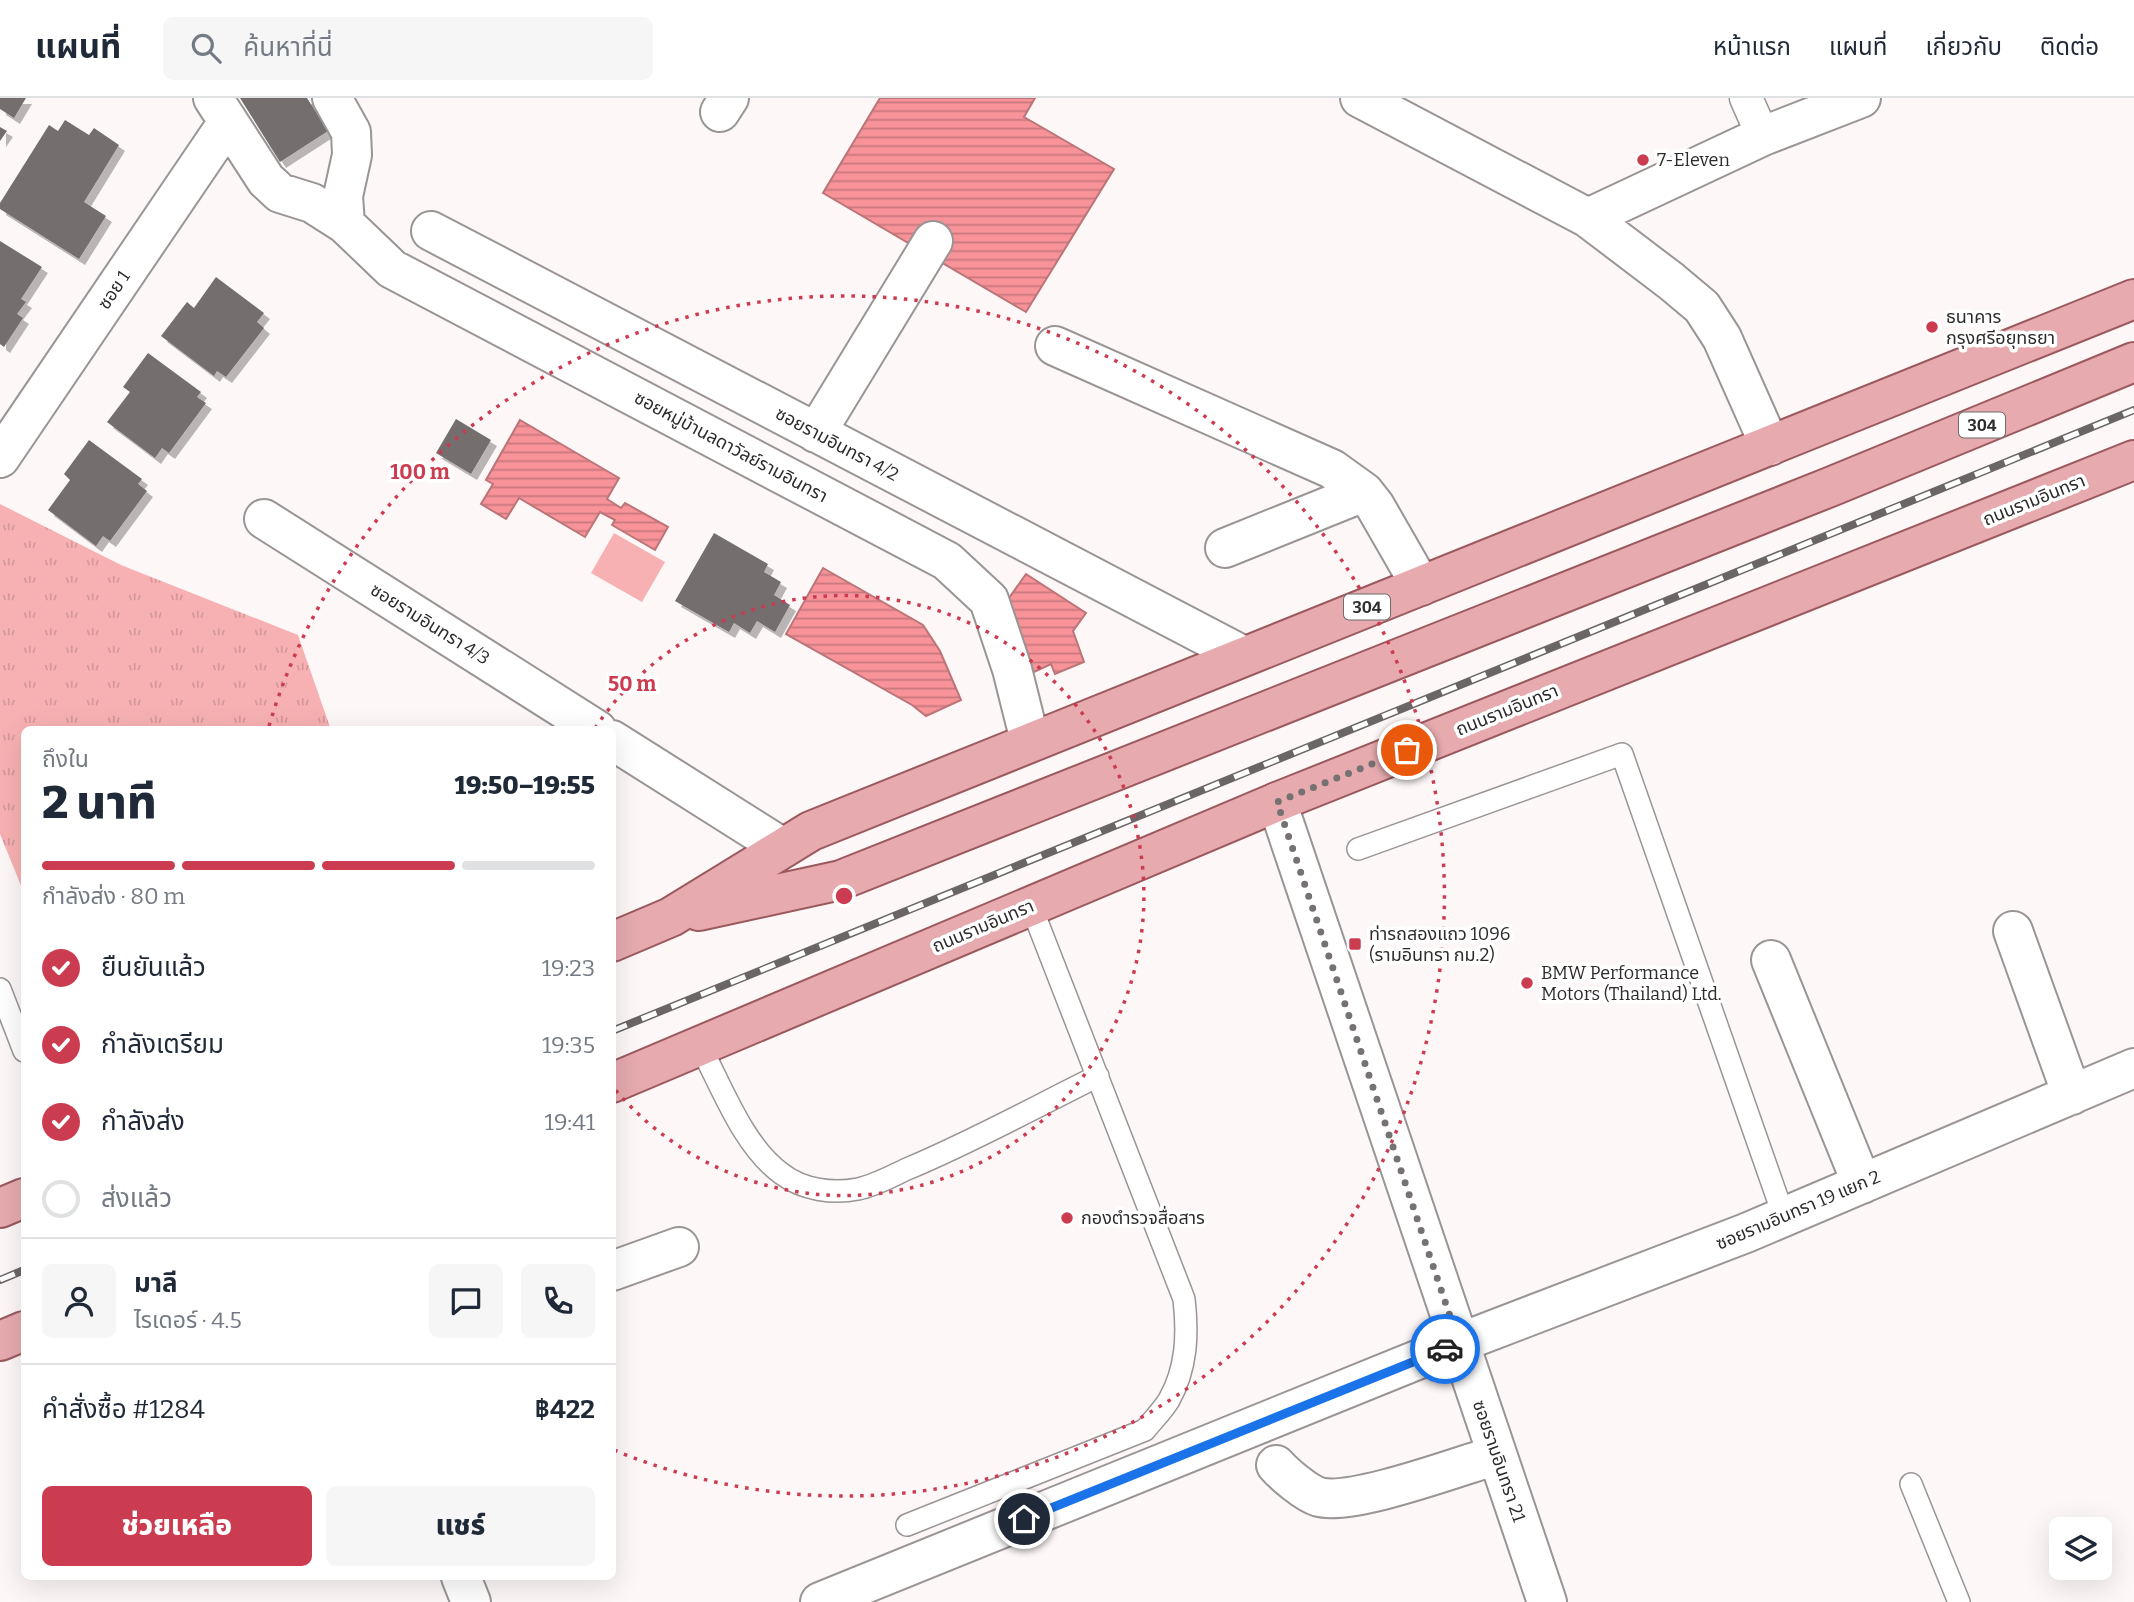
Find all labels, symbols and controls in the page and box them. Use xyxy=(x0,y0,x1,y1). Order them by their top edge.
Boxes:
search box xyxy=(163,17,653,80)
text: แผนที่ xyxy=(35,27,121,67)
icon: search xyxy=(187,29,225,67)
text: ค้นหาที่นี่ xyxy=(243,32,333,63)
text: หน้าแรก xyxy=(1713,33,1791,61)
text: แผนที่ xyxy=(1829,33,1887,61)
text: เกี่ยวกับ xyxy=(1925,33,2002,61)
text: ติดต่อ xyxy=(2040,33,2099,61)
place label: 7-Eleven xyxy=(1657,149,1730,171)
marker: 7-Eleven xyxy=(1635,152,1651,168)
street label: ซอย 1 xyxy=(93,266,135,314)
place label: ธนาคาร กรุงศรีอยุทธยา xyxy=(1946,306,2055,349)
marker: ธนาคาร กรุงศรีอยุทธยา xyxy=(1924,319,1940,335)
street label: ซอยหมู่บ้านลดาวัลย์รามอินทรา xyxy=(630,387,831,508)
street label: ซอยรามอินทรา 4/2 xyxy=(772,402,902,486)
road number: 304 xyxy=(1959,412,2005,438)
text: 100 m xyxy=(390,459,450,485)
street label: ถนนรามอินทรา xyxy=(1980,469,2088,531)
street label: ซอยรามอินทรา 4/3 xyxy=(366,578,494,670)
road number: 304 xyxy=(1344,594,1390,620)
text: 50 m xyxy=(608,671,656,697)
street label: ถนนรามอินทรา xyxy=(1453,679,1561,741)
pin xyxy=(1377,720,1437,780)
icon: bag xyxy=(1388,731,1426,769)
text: ถึงใน xyxy=(42,745,89,773)
text: 19:50–19:55 xyxy=(455,770,595,801)
text: 2 นาที xyxy=(42,775,157,830)
text: กำลังส่ง · 80 m xyxy=(42,882,185,910)
centre of rings xyxy=(832,884,856,908)
street label: ถนนรามอินทรา xyxy=(929,895,1037,957)
place label: ท่ารถสองแถว 1096 (รามอินทรา กม.2) xyxy=(1369,923,1510,966)
marker: ท่ารถสองแถว 1096 (รามอินทรา กม.2) xyxy=(1347,936,1363,952)
icon: check xyxy=(42,949,80,987)
text: ยืนยันแล้ว xyxy=(101,952,206,983)
text: 19:23 xyxy=(542,954,595,982)
place label: BMW Performance Motors (Thailand) Ltd. xyxy=(1541,962,1722,1005)
marker: BMW Performance Motors (Thailand) Ltd. xyxy=(1519,975,1535,991)
icon: check xyxy=(42,1026,80,1064)
text: กำลังเตรียม xyxy=(101,1029,224,1060)
text: 19:35 xyxy=(542,1031,595,1059)
icon: check xyxy=(42,1103,80,1141)
text: กำลังส่ง xyxy=(101,1106,185,1137)
text: 19:41 xyxy=(545,1108,595,1136)
street label: ซอยรามอินทรา 19 แยก 2 xyxy=(1713,1165,1883,1255)
text: ส่งแล้ว xyxy=(101,1183,172,1214)
place label: กองตำรวจสื่อสาร xyxy=(1081,1205,1205,1229)
marker: กองตำรวจสื่อสาร xyxy=(1059,1210,1075,1226)
button: person xyxy=(42,1264,116,1338)
button: chat xyxy=(429,1264,503,1338)
button: phone xyxy=(521,1264,595,1338)
text: มาลี xyxy=(134,1268,178,1299)
text: ไรเดอร์ · 4.5 xyxy=(134,1306,242,1334)
courier xyxy=(1410,1314,1480,1384)
icon: car xyxy=(1426,1330,1464,1368)
text: คำสั่งซื้อ #1284 xyxy=(42,1394,205,1425)
text: ฿422 xyxy=(535,1394,595,1425)
street label: ซอยรามอินทรา 21 xyxy=(1468,1397,1530,1525)
button: ช่วยเหลือ xyxy=(42,1486,312,1566)
button: แชร์ xyxy=(326,1486,595,1566)
pin xyxy=(994,1489,1054,1549)
icon: home xyxy=(1005,1500,1043,1538)
map controls xyxy=(2049,1517,2112,1580)
button: layers xyxy=(2049,1517,2112,1580)

